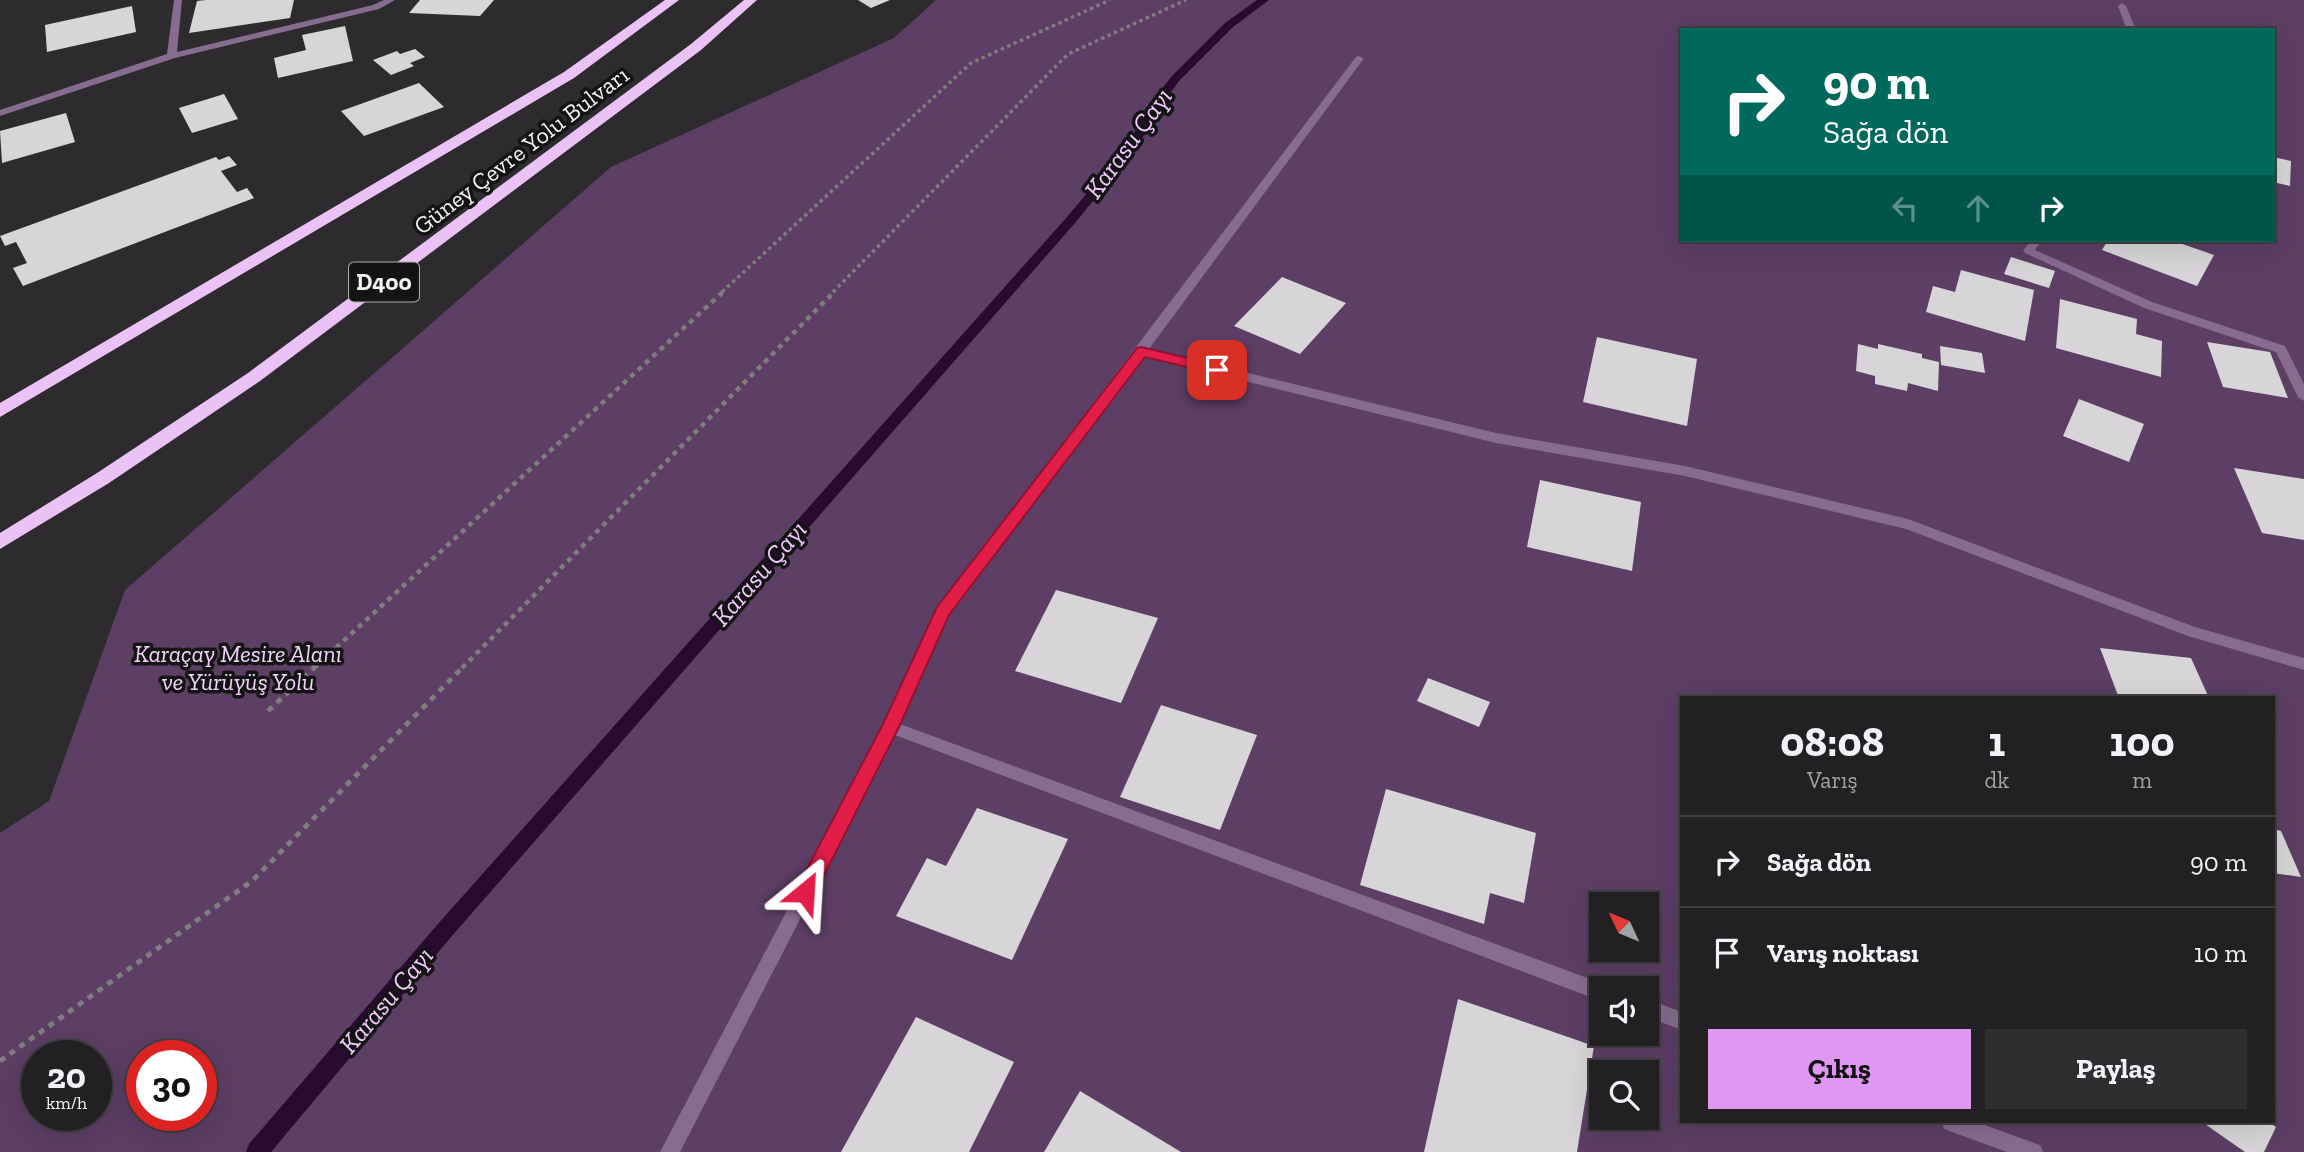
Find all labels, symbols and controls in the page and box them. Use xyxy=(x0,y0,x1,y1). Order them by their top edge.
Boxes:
text: 90 m xyxy=(1823,53,1930,112)
icon: right xyxy=(1708,56,1799,147)
street label: Güney Çevre Yolu Bulvarı xyxy=(408,60,634,240)
water label: Karasu Çayı xyxy=(1077,81,1179,205)
text: Sağa dön xyxy=(1823,113,1948,151)
icon: left xyxy=(1886,189,1924,227)
icon: ahead xyxy=(1959,189,1997,227)
icon: right xyxy=(2032,189,2070,227)
road number: D400 xyxy=(349,262,419,302)
pin xyxy=(1187,340,1247,400)
icon: arrive xyxy=(1198,351,1236,389)
water label: Karasu Çayı xyxy=(705,514,813,632)
park label: Karaçay Mesire Alanı ve Yürüyüş Yolu xyxy=(134,639,342,696)
text: 08:08 xyxy=(1780,716,1884,767)
text: 1 xyxy=(1988,716,2005,767)
text: 100 xyxy=(2109,716,2175,767)
text: Varış xyxy=(1807,766,1858,794)
text: dk xyxy=(1985,766,2009,794)
text: m xyxy=(2132,766,2152,794)
icon: right xyxy=(1708,843,1746,881)
text: Sağa dön xyxy=(1767,846,1871,878)
text: 90 m xyxy=(2190,846,2247,878)
position arrow xyxy=(768,855,842,929)
north arrow xyxy=(1589,892,1659,962)
map controls xyxy=(1589,892,1659,1130)
icon: arrive xyxy=(1708,934,1746,972)
text: Varış noktası xyxy=(1767,937,1919,969)
text: 10 m xyxy=(2194,937,2247,969)
water label: Karasu Çayı xyxy=(332,940,440,1060)
button: sound xyxy=(1589,976,1659,1046)
button: Çıkış xyxy=(1708,1029,1971,1109)
button: Paylaş xyxy=(1985,1029,2247,1109)
speed limit sign: 30 xyxy=(126,1040,217,1131)
text: 20 xyxy=(47,1055,86,1097)
button: search xyxy=(1589,1060,1659,1130)
text: km/h xyxy=(46,1092,87,1114)

